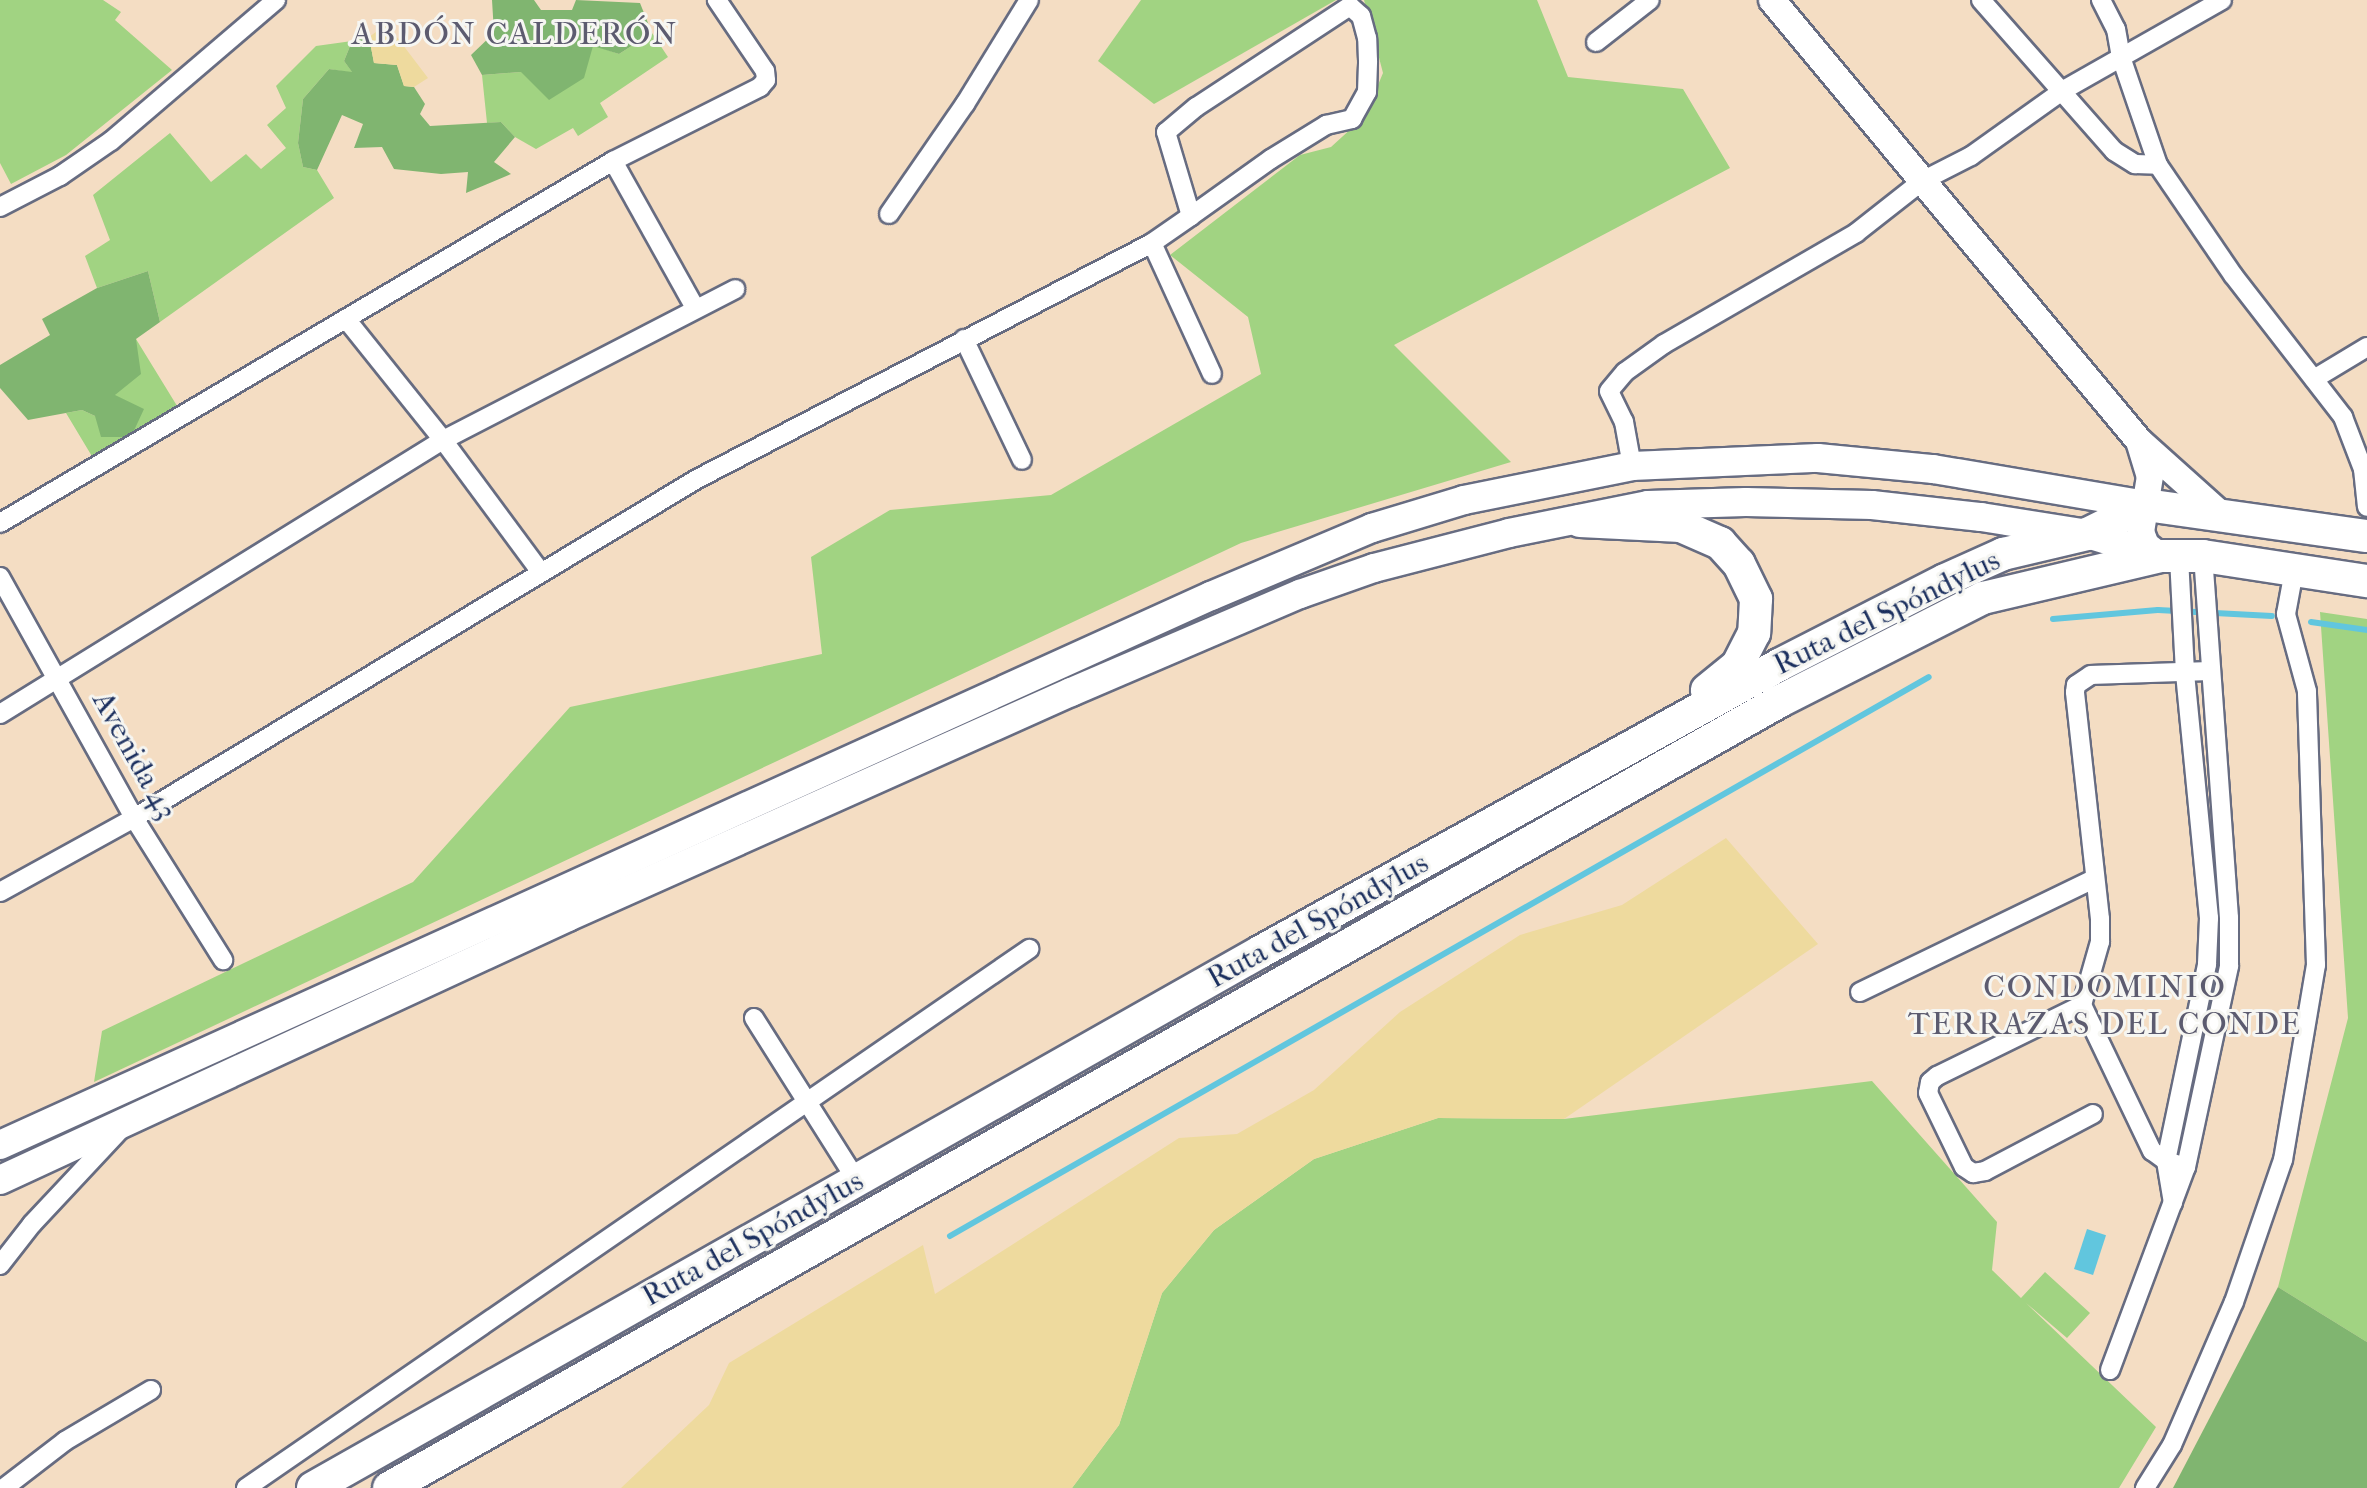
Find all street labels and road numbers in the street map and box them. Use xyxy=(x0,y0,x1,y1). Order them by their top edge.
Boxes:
street label: Ruta del Spóndylus xyxy=(1768,543,2006,683)
street label: Avenida 43 xyxy=(84,686,184,826)
street label: Ruta del Spóndylus xyxy=(1201,845,1435,997)
street label: Ruta del Spóndylus xyxy=(636,1163,870,1315)

